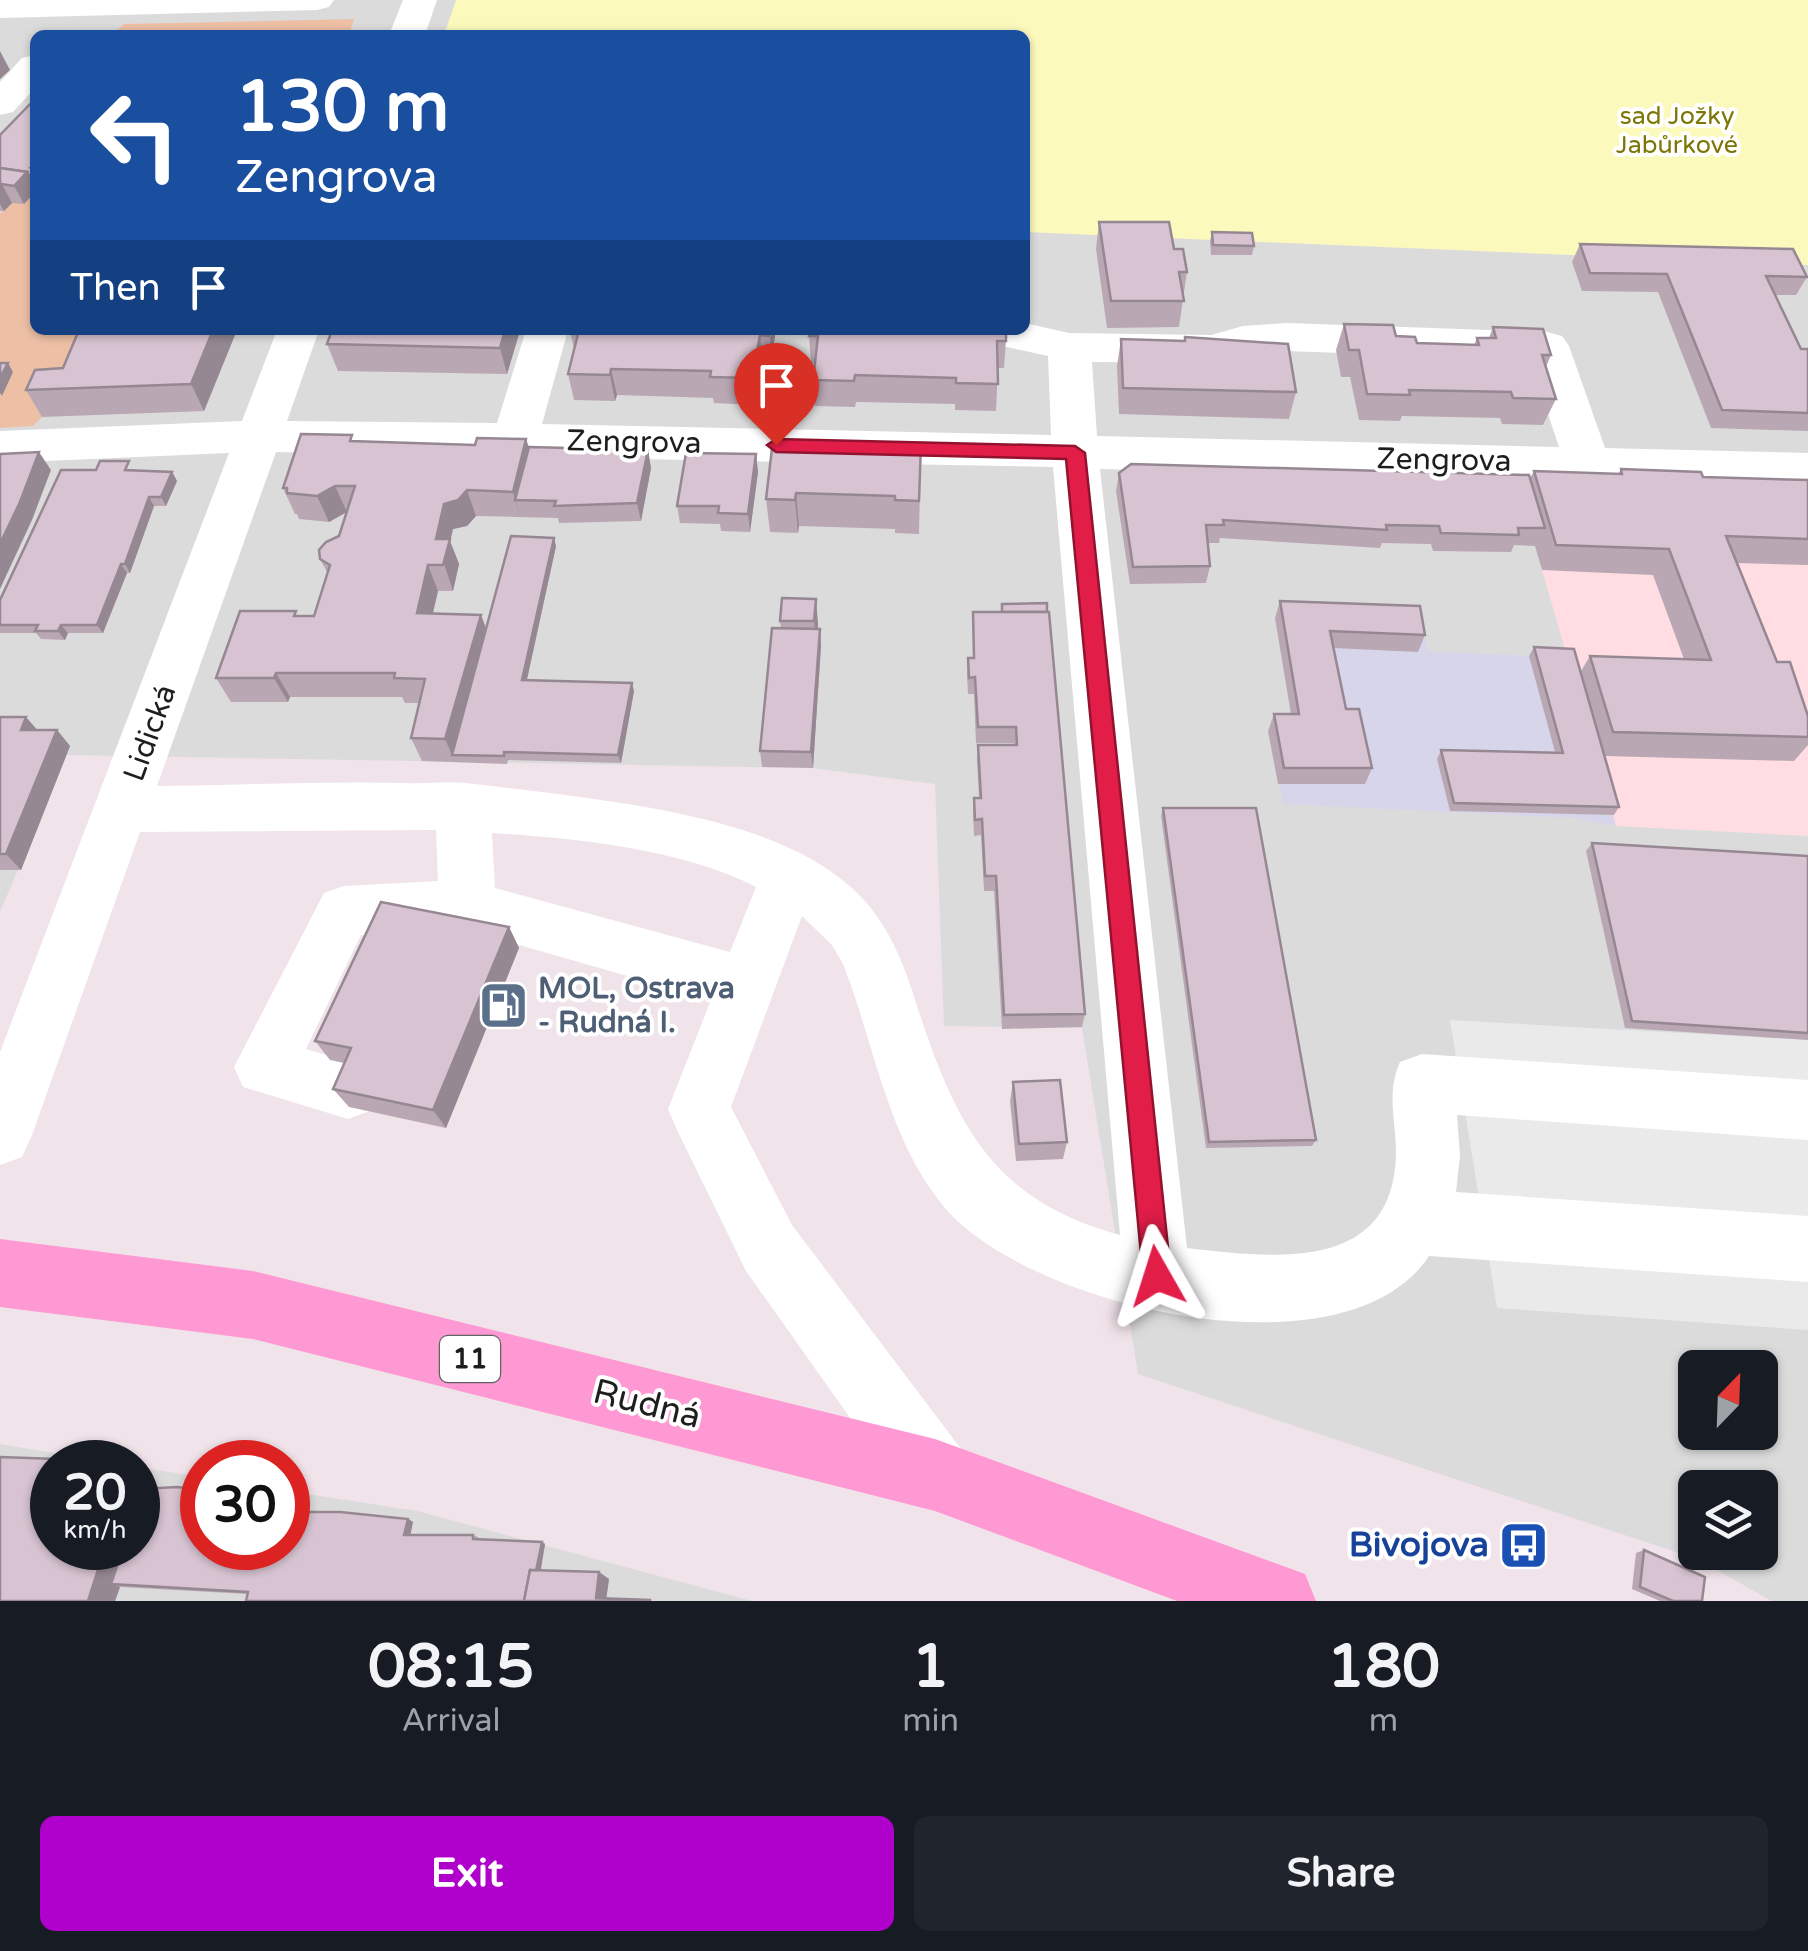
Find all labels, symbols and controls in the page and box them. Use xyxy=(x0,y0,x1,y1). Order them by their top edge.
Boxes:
text: 130 m xyxy=(235,66,449,150)
icon: left xyxy=(70,70,200,200)
park label: sad Jožky Jabůrkové xyxy=(1616,101,1738,160)
text: Zengrova xyxy=(235,151,437,205)
icon: arrive xyxy=(181,260,236,315)
text: Then xyxy=(70,265,161,311)
pin xyxy=(734,343,819,446)
icon: arrive xyxy=(749,358,804,413)
street label: Zengrova xyxy=(566,422,702,462)
street label: Zengrova xyxy=(1376,440,1512,480)
street label: Lidická xyxy=(116,680,184,786)
place label: MOL, Ostrava - Rudná I. xyxy=(538,970,735,1041)
fuel station icon: MOL, Ostrava - Rudná I. xyxy=(477,979,529,1031)
position arrow xyxy=(1105,1224,1209,1328)
road number: 11 xyxy=(440,1336,500,1382)
north arrow xyxy=(1678,1350,1778,1450)
map controls xyxy=(1678,1350,1778,1570)
street label: Rudná xyxy=(589,1370,705,1438)
speed limit sign: 30 xyxy=(180,1440,310,1570)
text: 20 xyxy=(64,1463,126,1523)
button: layers xyxy=(1678,1470,1778,1570)
text: km/h xyxy=(64,1515,126,1545)
bus stop icon: Bivojova xyxy=(1498,1519,1550,1571)
place label: Bivojova xyxy=(1349,1524,1489,1566)
text: 08:15 xyxy=(368,1631,534,1703)
text: 1 xyxy=(912,1631,949,1703)
text: 180 xyxy=(1327,1631,1440,1703)
text: Arrival xyxy=(402,1702,501,1740)
text: min xyxy=(902,1702,959,1740)
text: m xyxy=(1369,1702,1398,1740)
button: Exit xyxy=(40,1816,894,1931)
button: Share xyxy=(914,1816,1768,1931)

